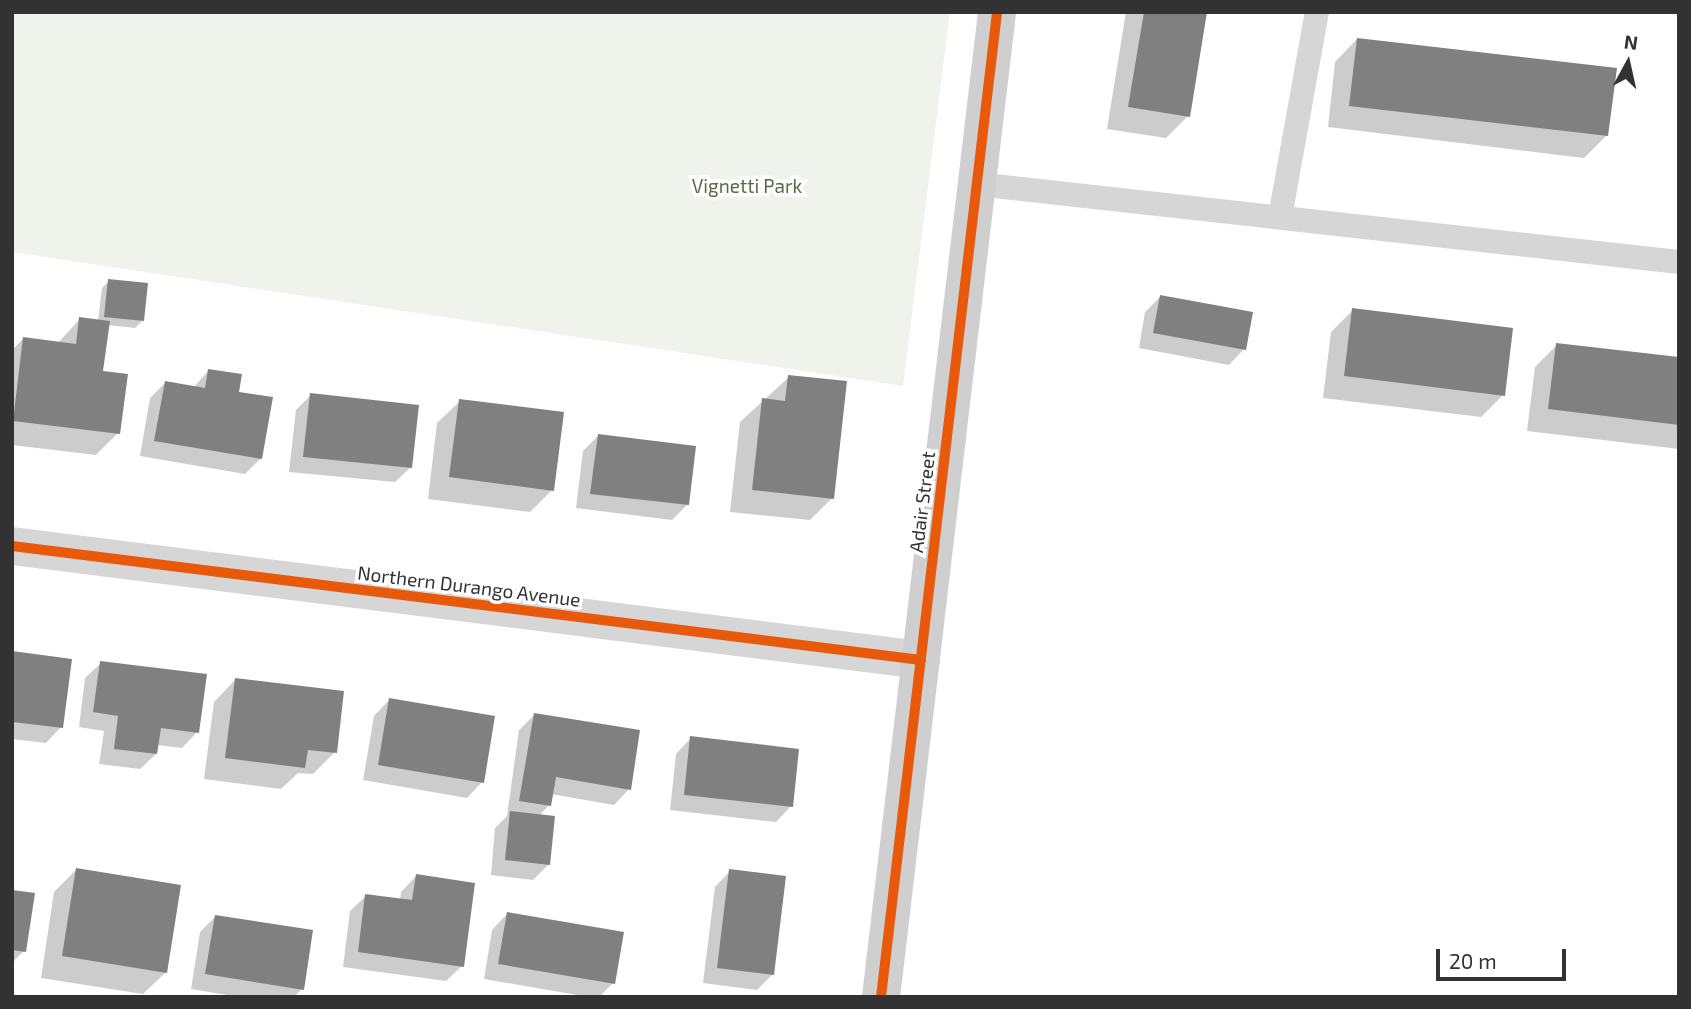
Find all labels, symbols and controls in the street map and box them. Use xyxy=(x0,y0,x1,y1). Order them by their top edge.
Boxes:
north arrow xyxy=(1593,28,1663,98)
text: N xyxy=(1623,29,1639,54)
park label: Vignetti Park xyxy=(692,175,802,197)
street label: Adair Street xyxy=(904,450,940,554)
street label: Northern Durango Avenue xyxy=(356,561,582,611)
scale bar xyxy=(1439,936,1568,980)
text: 20 m xyxy=(1449,948,1497,973)

